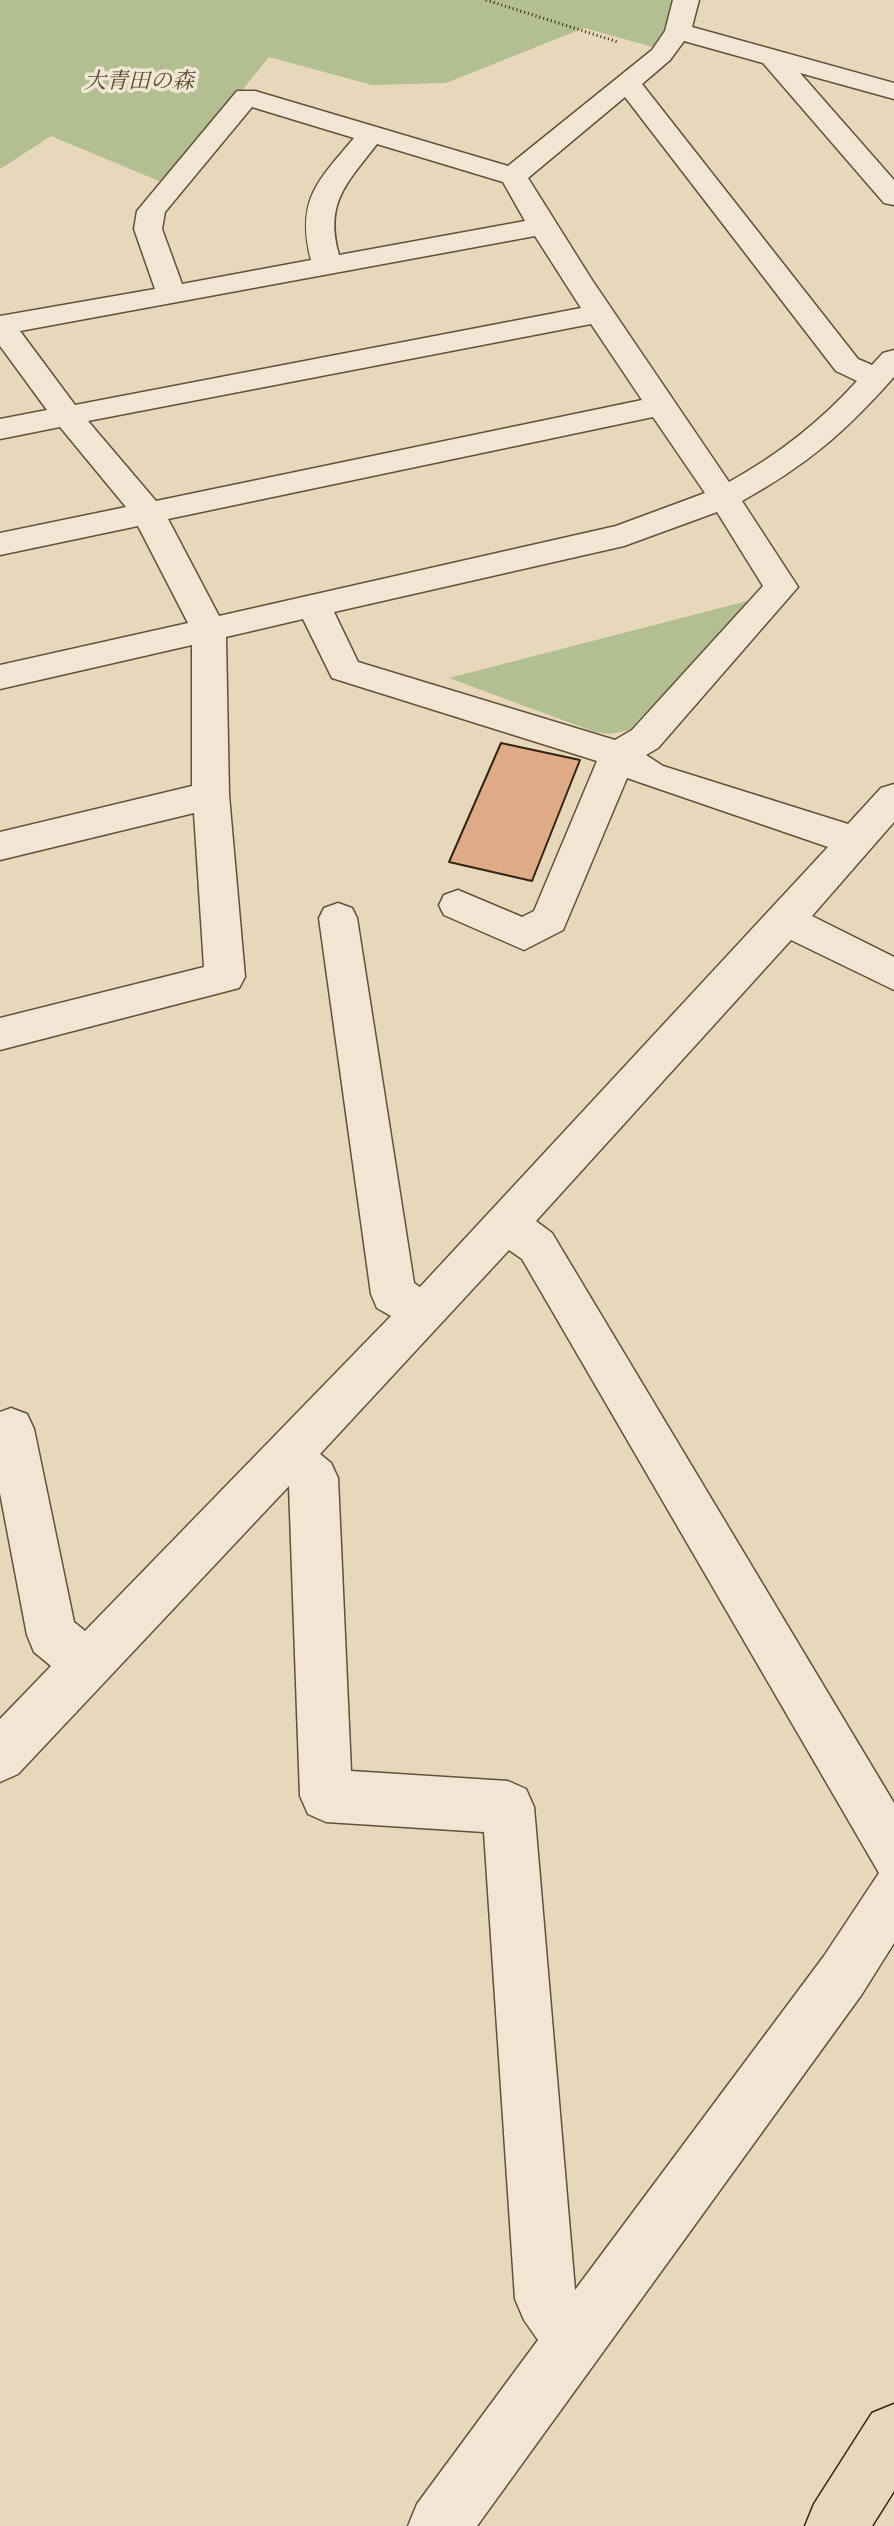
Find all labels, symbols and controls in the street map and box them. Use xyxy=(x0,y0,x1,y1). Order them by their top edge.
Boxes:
park label: 大青田の森 xyxy=(84,70,194,96)

